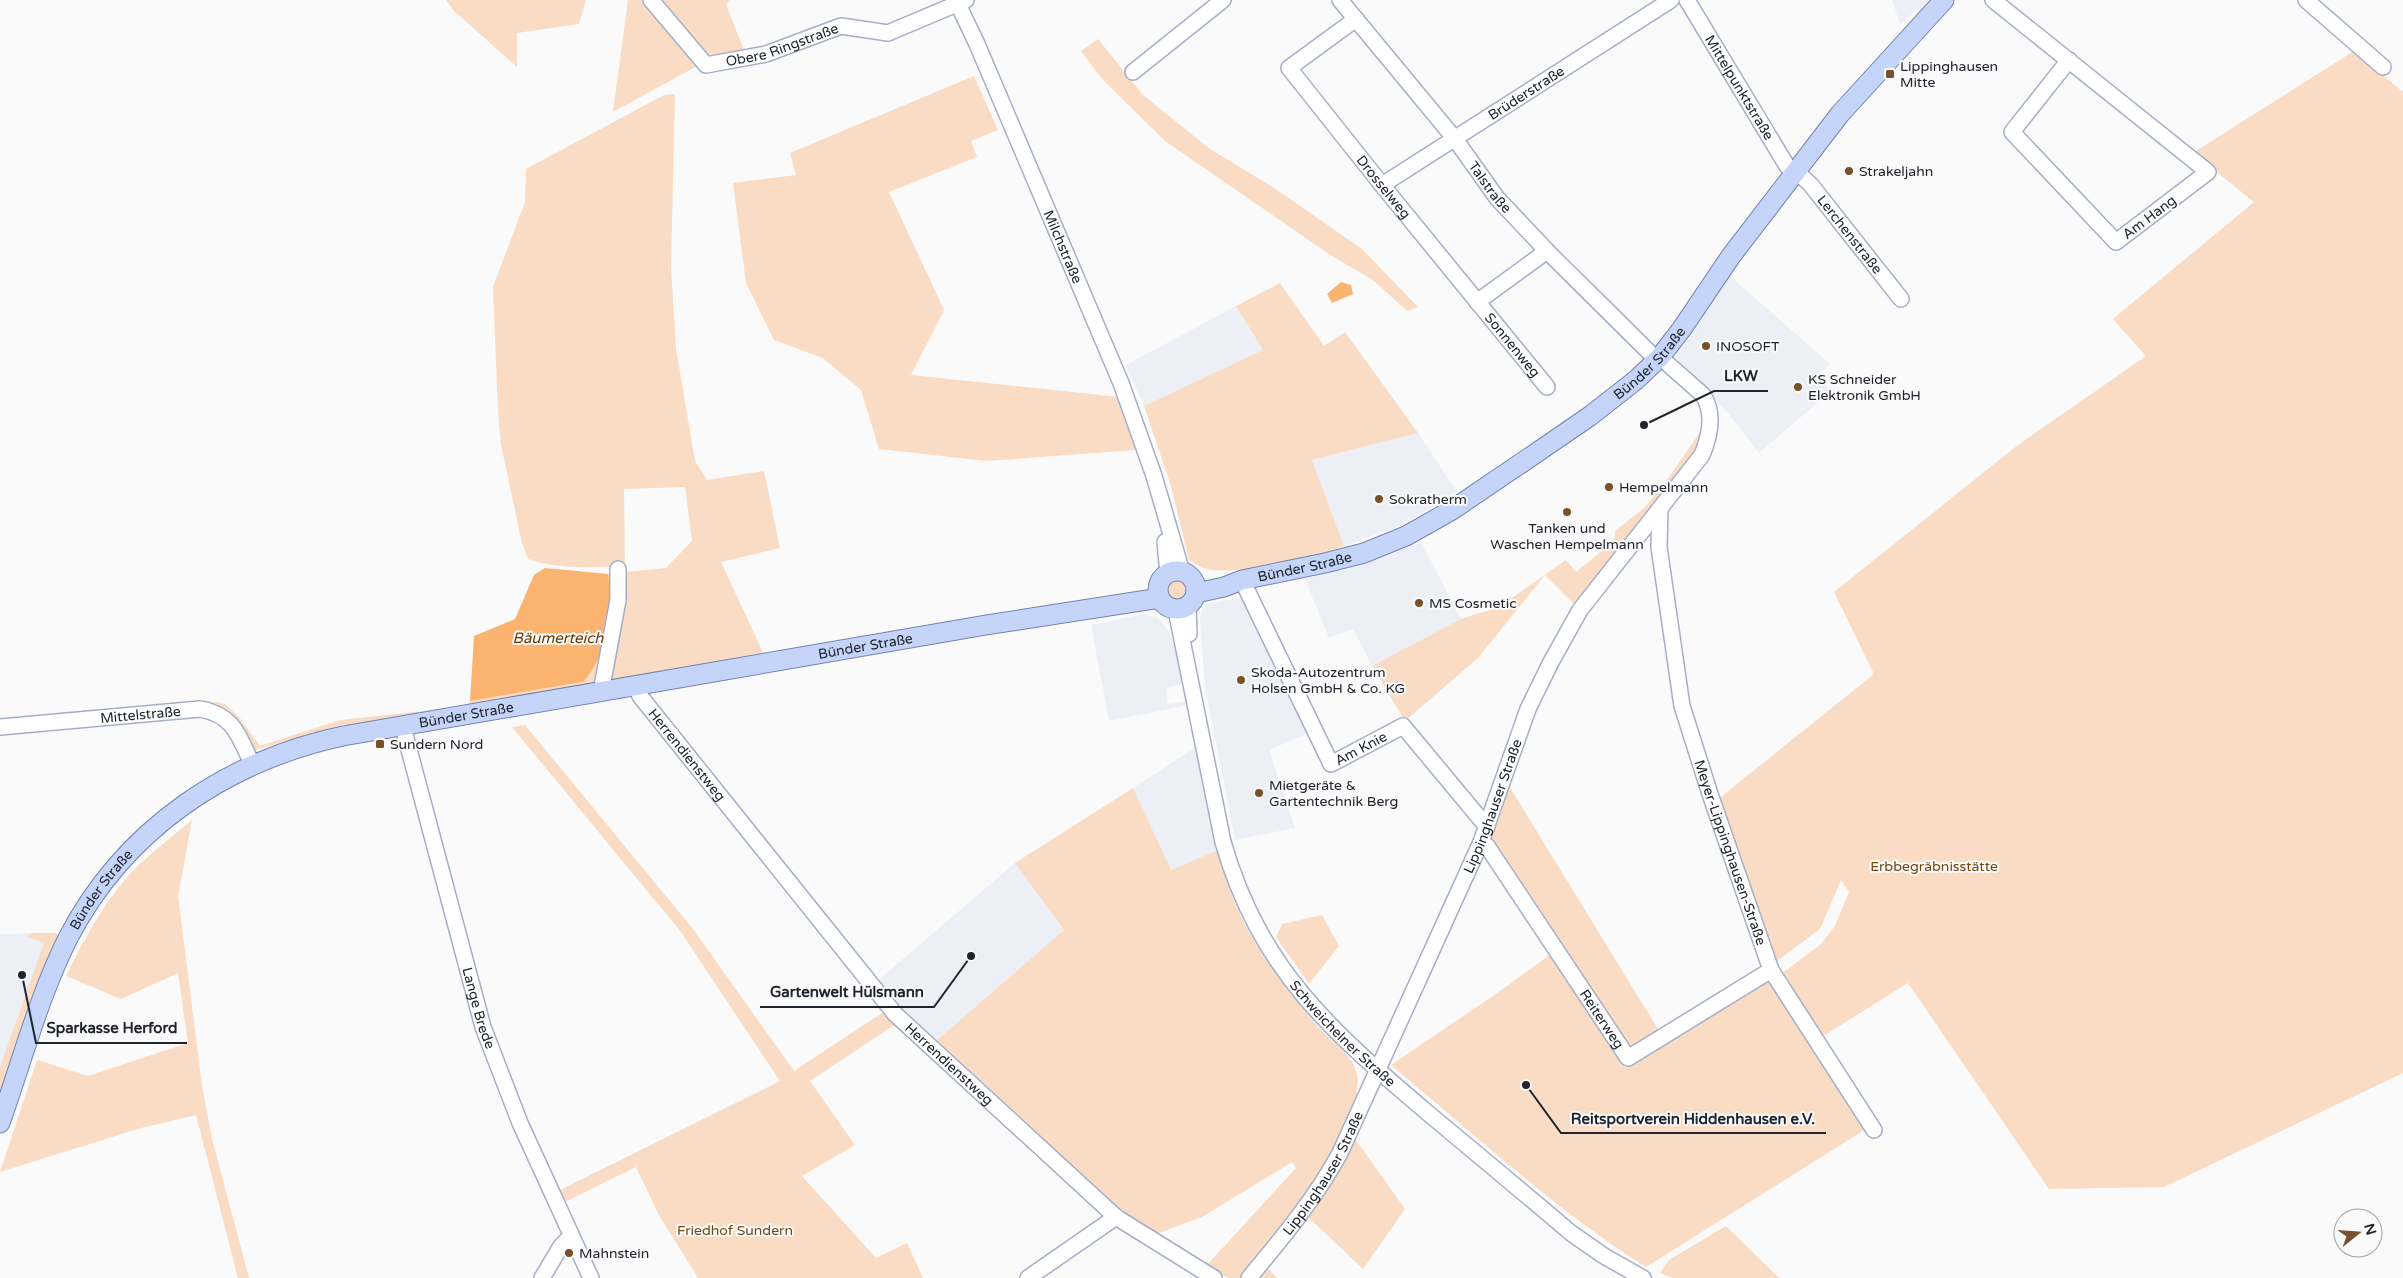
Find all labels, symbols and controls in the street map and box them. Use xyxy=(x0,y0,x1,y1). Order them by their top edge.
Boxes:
street label: Obere Ringstraße xyxy=(724,20,841,70)
street label: Mittelpunktstraße xyxy=(1701,32,1777,143)
place label: Lippinghausen Mitte xyxy=(1900,58,1998,91)
street label: Brüderstraße xyxy=(1485,62,1568,124)
marker: Lippinghausen Mitte xyxy=(1884,68,1896,80)
street label: Drosselweg xyxy=(1353,152,1414,222)
street label: Talstraße xyxy=(1465,158,1515,217)
place label: Strakeljahn xyxy=(1859,163,1933,180)
marker: Strakeljahn xyxy=(1843,165,1855,177)
street label: Lerchenstraße xyxy=(1813,192,1886,277)
street label: Am Hang xyxy=(2119,192,2179,243)
street label: Milchstraße xyxy=(1040,208,1086,286)
street label: Sonnenweg xyxy=(1481,310,1544,381)
street label: Bünder Straße xyxy=(1610,323,1689,403)
place label: INOSOFT xyxy=(1716,338,1780,355)
marker: INOSOFT xyxy=(1700,340,1712,352)
callout: LKW xyxy=(1714,361,1768,391)
text: LKW xyxy=(1724,367,1759,385)
place label: KS Schneider Elektronik GmbH xyxy=(1808,371,1921,404)
marker: KS Schneider Elektronik GmbH xyxy=(1792,381,1804,393)
place label: Hempelmann xyxy=(1619,479,1708,496)
marker: Hempelmann xyxy=(1603,481,1615,493)
place label: Sokratherm xyxy=(1389,491,1467,508)
marker: Sokratherm xyxy=(1373,493,1385,505)
marker: Tanken und Waschen Hempelmann xyxy=(1561,506,1573,518)
place label: Tanken und Waschen Hempelmann xyxy=(1490,520,1644,553)
street label: Bünder Straße xyxy=(1256,548,1354,586)
place label: MS Cosmetic xyxy=(1429,595,1517,612)
marker: MS Cosmetic xyxy=(1413,597,1425,609)
water label: Bäumerteich xyxy=(513,629,604,647)
street label: Bünder Straße xyxy=(817,630,914,663)
place label: Skoda-Autozentrum Holsen GmbH & Co. KG xyxy=(1251,664,1405,697)
marker: Skoda-Autozentrum Holsen GmbH & Co. KG xyxy=(1235,674,1247,686)
street label: Bünder Straße xyxy=(418,699,515,732)
street label: Mittelstraße xyxy=(100,703,181,727)
street label: Herrendienstweg xyxy=(644,705,729,805)
street label: Am Knie xyxy=(1332,728,1390,769)
place label: Sundern Nord xyxy=(390,736,483,753)
street label: Lippinghauser Straße xyxy=(1460,737,1526,876)
marker: Sundern Nord xyxy=(374,738,386,750)
street label: Meyer-Lippinghausen-Straße xyxy=(1691,758,1770,948)
place label: Mietgeräte & Gartentechnik Berg xyxy=(1269,777,1398,810)
marker: Mietgeräte & Gartentechnik Berg xyxy=(1253,787,1265,799)
street label: Bünder Straße xyxy=(66,846,136,933)
park label: Erbbegräbnisstätte xyxy=(1870,858,1998,875)
street label: Lange Brede xyxy=(458,965,499,1051)
callout: Gartenwelt Hülsmann xyxy=(760,977,934,1007)
street label: Schweichelner Straße xyxy=(1286,977,1399,1091)
text: Gartenwelt Hülsmann xyxy=(770,983,924,1001)
street label: Reiterweg xyxy=(1576,986,1627,1052)
callout: Sparkasse Herford xyxy=(36,1013,187,1043)
text: Sparkasse Herford xyxy=(47,1019,177,1038)
street label: Herrendienstweg xyxy=(901,1019,997,1109)
callout: Reitsportverein Hiddenhausen e.V. xyxy=(1561,1103,1826,1133)
street label: Lippinghauser Straße xyxy=(1279,1108,1367,1239)
text: Reitsportverein Hiddenhausen e.V. xyxy=(1571,1110,1815,1129)
north arrow xyxy=(2333,1208,2383,1258)
text: N xyxy=(2360,1221,2380,1237)
park label: Friedhof Sundern xyxy=(677,1222,793,1239)
place label: Mahnstein xyxy=(579,1245,649,1262)
marker: Mahnstein xyxy=(563,1247,575,1259)

